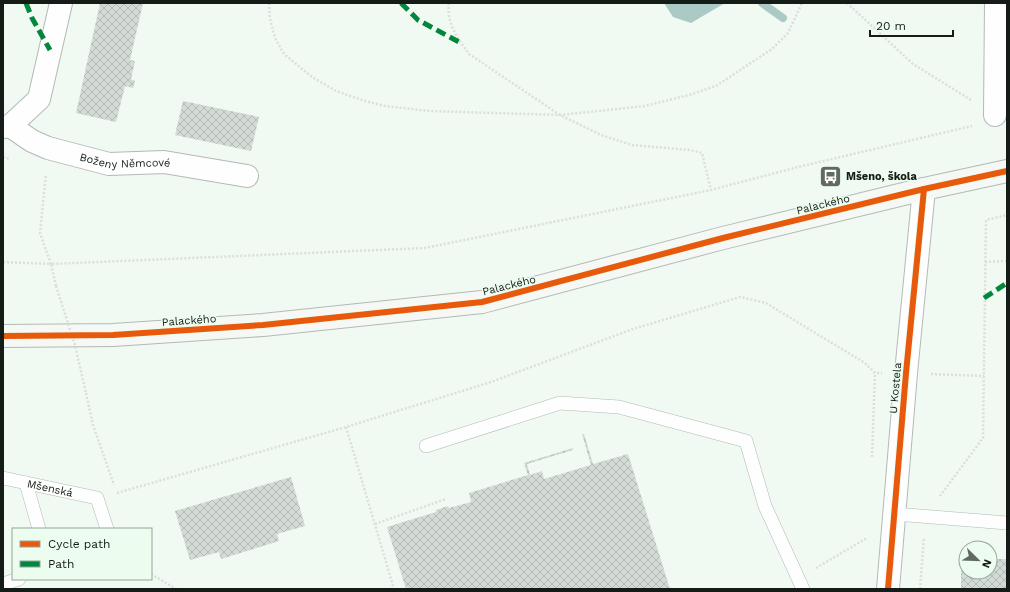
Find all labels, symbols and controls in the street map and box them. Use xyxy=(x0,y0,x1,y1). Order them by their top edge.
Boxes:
scale bar xyxy=(870,12,953,38)
text: 20 m xyxy=(876,19,906,33)
street label: Boženy Němcové xyxy=(78,151,171,171)
bus stop icon: Mšeno, škola xyxy=(818,163,844,189)
place label: Mšeno, škola xyxy=(846,170,917,183)
street label: Palackého xyxy=(795,192,851,217)
street label: Palackého xyxy=(481,273,537,298)
street label: Palackého xyxy=(161,312,217,329)
street label: U Kostela xyxy=(887,362,904,414)
street label: Mšenská xyxy=(26,477,74,500)
legend xyxy=(12,528,152,580)
text: Cycle path xyxy=(48,537,110,551)
north arrow xyxy=(958,540,998,580)
text: Path xyxy=(48,557,74,571)
text: N xyxy=(979,557,994,570)

